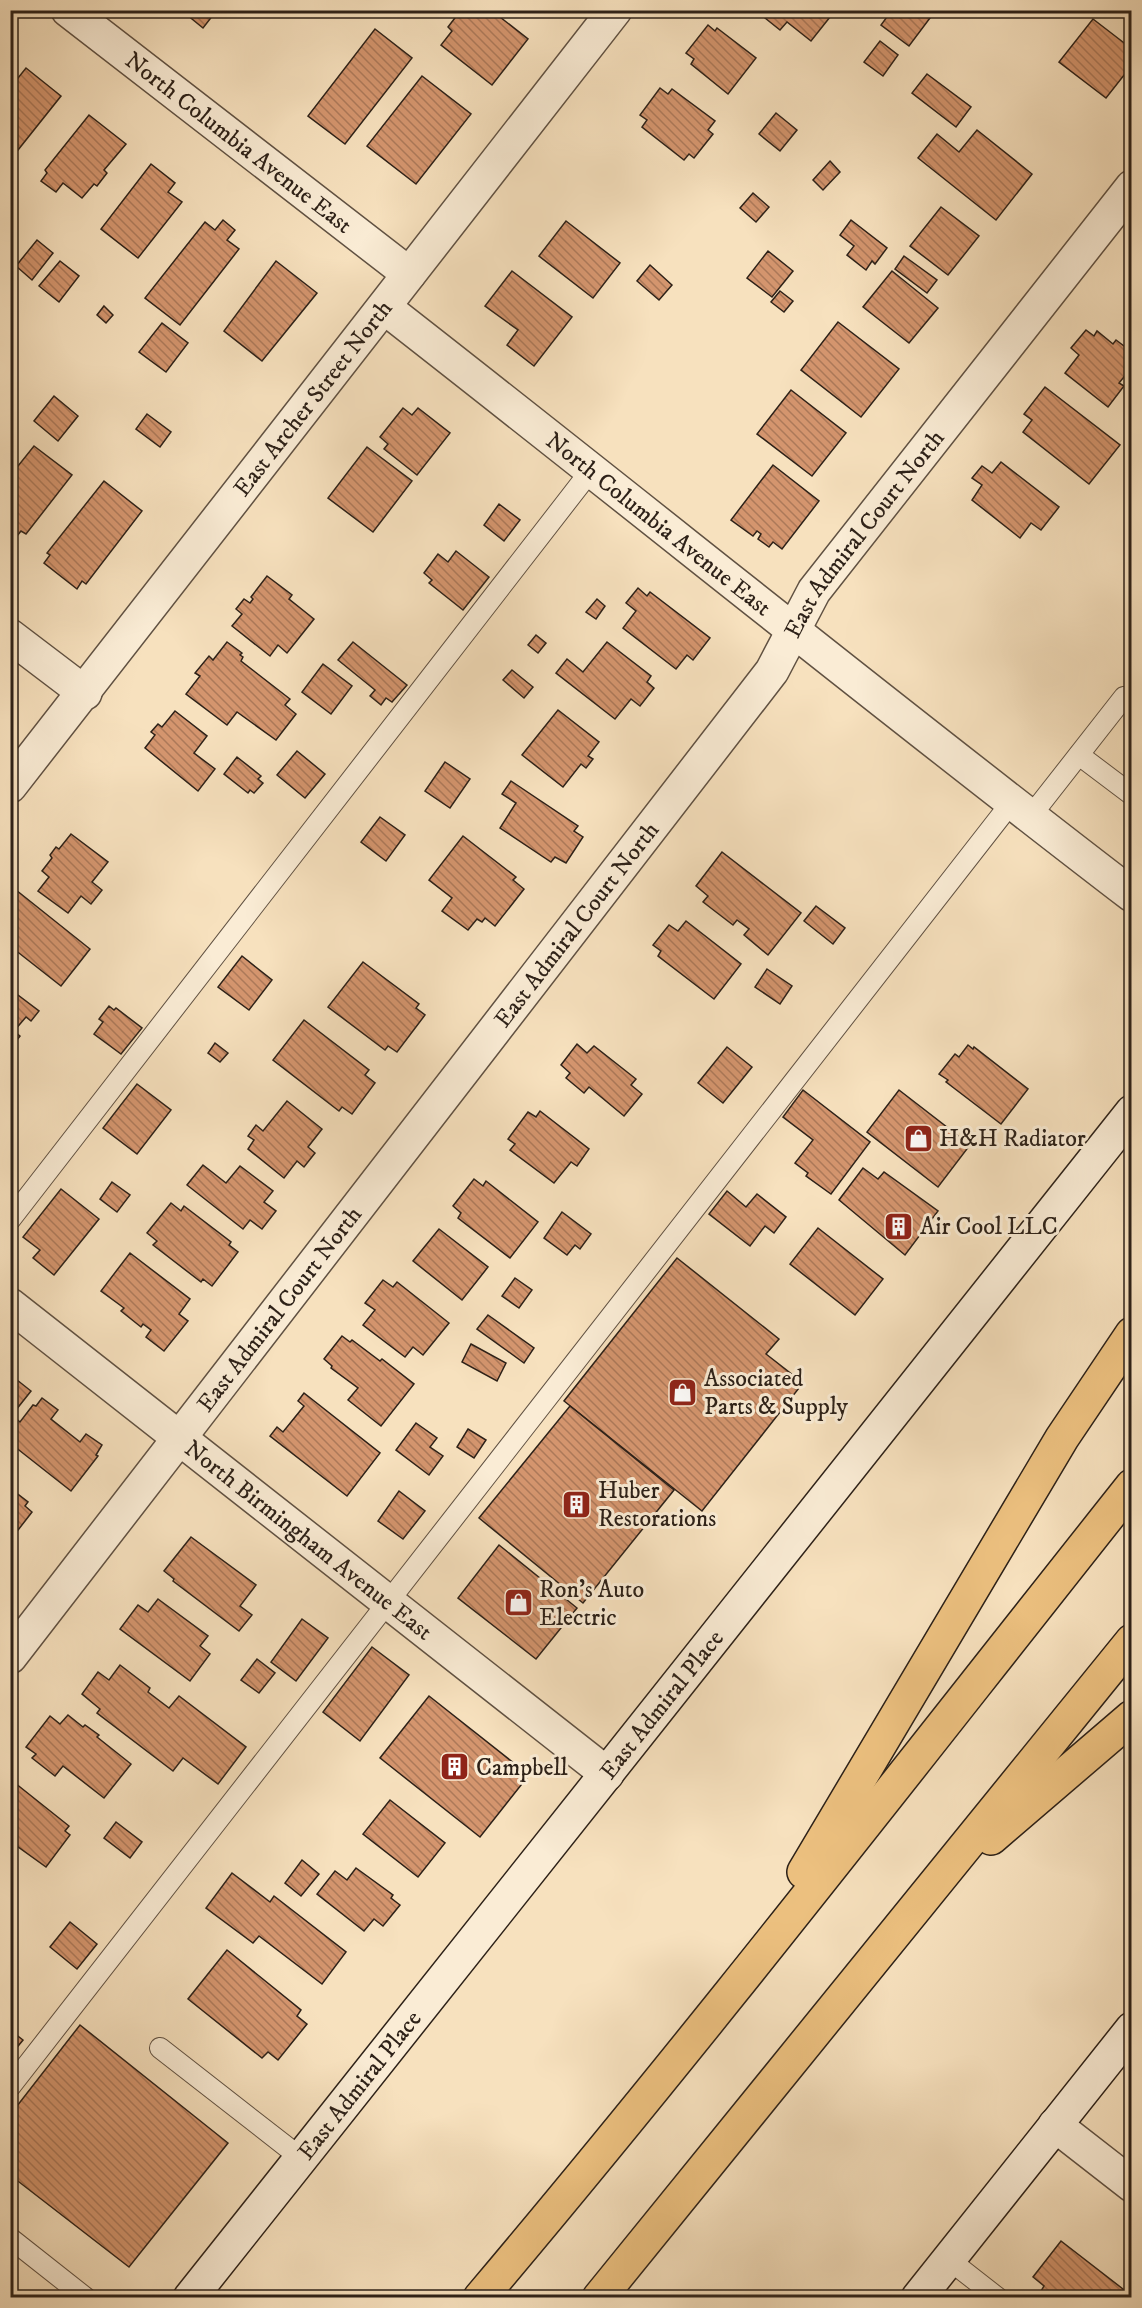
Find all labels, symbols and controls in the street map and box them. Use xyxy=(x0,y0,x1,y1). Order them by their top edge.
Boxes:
street label: North Columbia Avenue East xyxy=(119,46,358,241)
street label: East Archer Street North xyxy=(227,294,399,503)
street label: East Admiral Court North xyxy=(778,424,951,643)
street label: North Columbia Avenue East xyxy=(539,426,777,623)
street label: East Admiral Court North xyxy=(488,816,666,1034)
shop icon: H&H Radiator xyxy=(902,1122,934,1154)
place label: H&H Radiator xyxy=(939,1124,1086,1154)
street label: East Admiral Court North xyxy=(191,1200,369,1418)
building icon: Air Cool LLC xyxy=(883,1210,915,1242)
place label: Air Cool LLC xyxy=(920,1212,1058,1242)
place label: Associated Parts & Supply xyxy=(704,1364,849,1422)
shop icon: Associated Parts & Supply xyxy=(667,1376,699,1408)
street label: North Birmingham Avenue East xyxy=(178,1434,438,1647)
place label: Huber Restorations xyxy=(598,1476,716,1534)
building icon: Huber Restorations xyxy=(561,1488,593,1520)
place label: Ron's Auto Electric xyxy=(539,1575,644,1633)
shop icon: Ron's Auto Electric xyxy=(502,1587,534,1619)
street label: East Admiral Place xyxy=(594,1624,731,1786)
building icon: Campbell xyxy=(439,1751,471,1783)
place label: Campbell xyxy=(476,1753,569,1783)
street label: East Admiral Place xyxy=(291,2005,429,2166)

